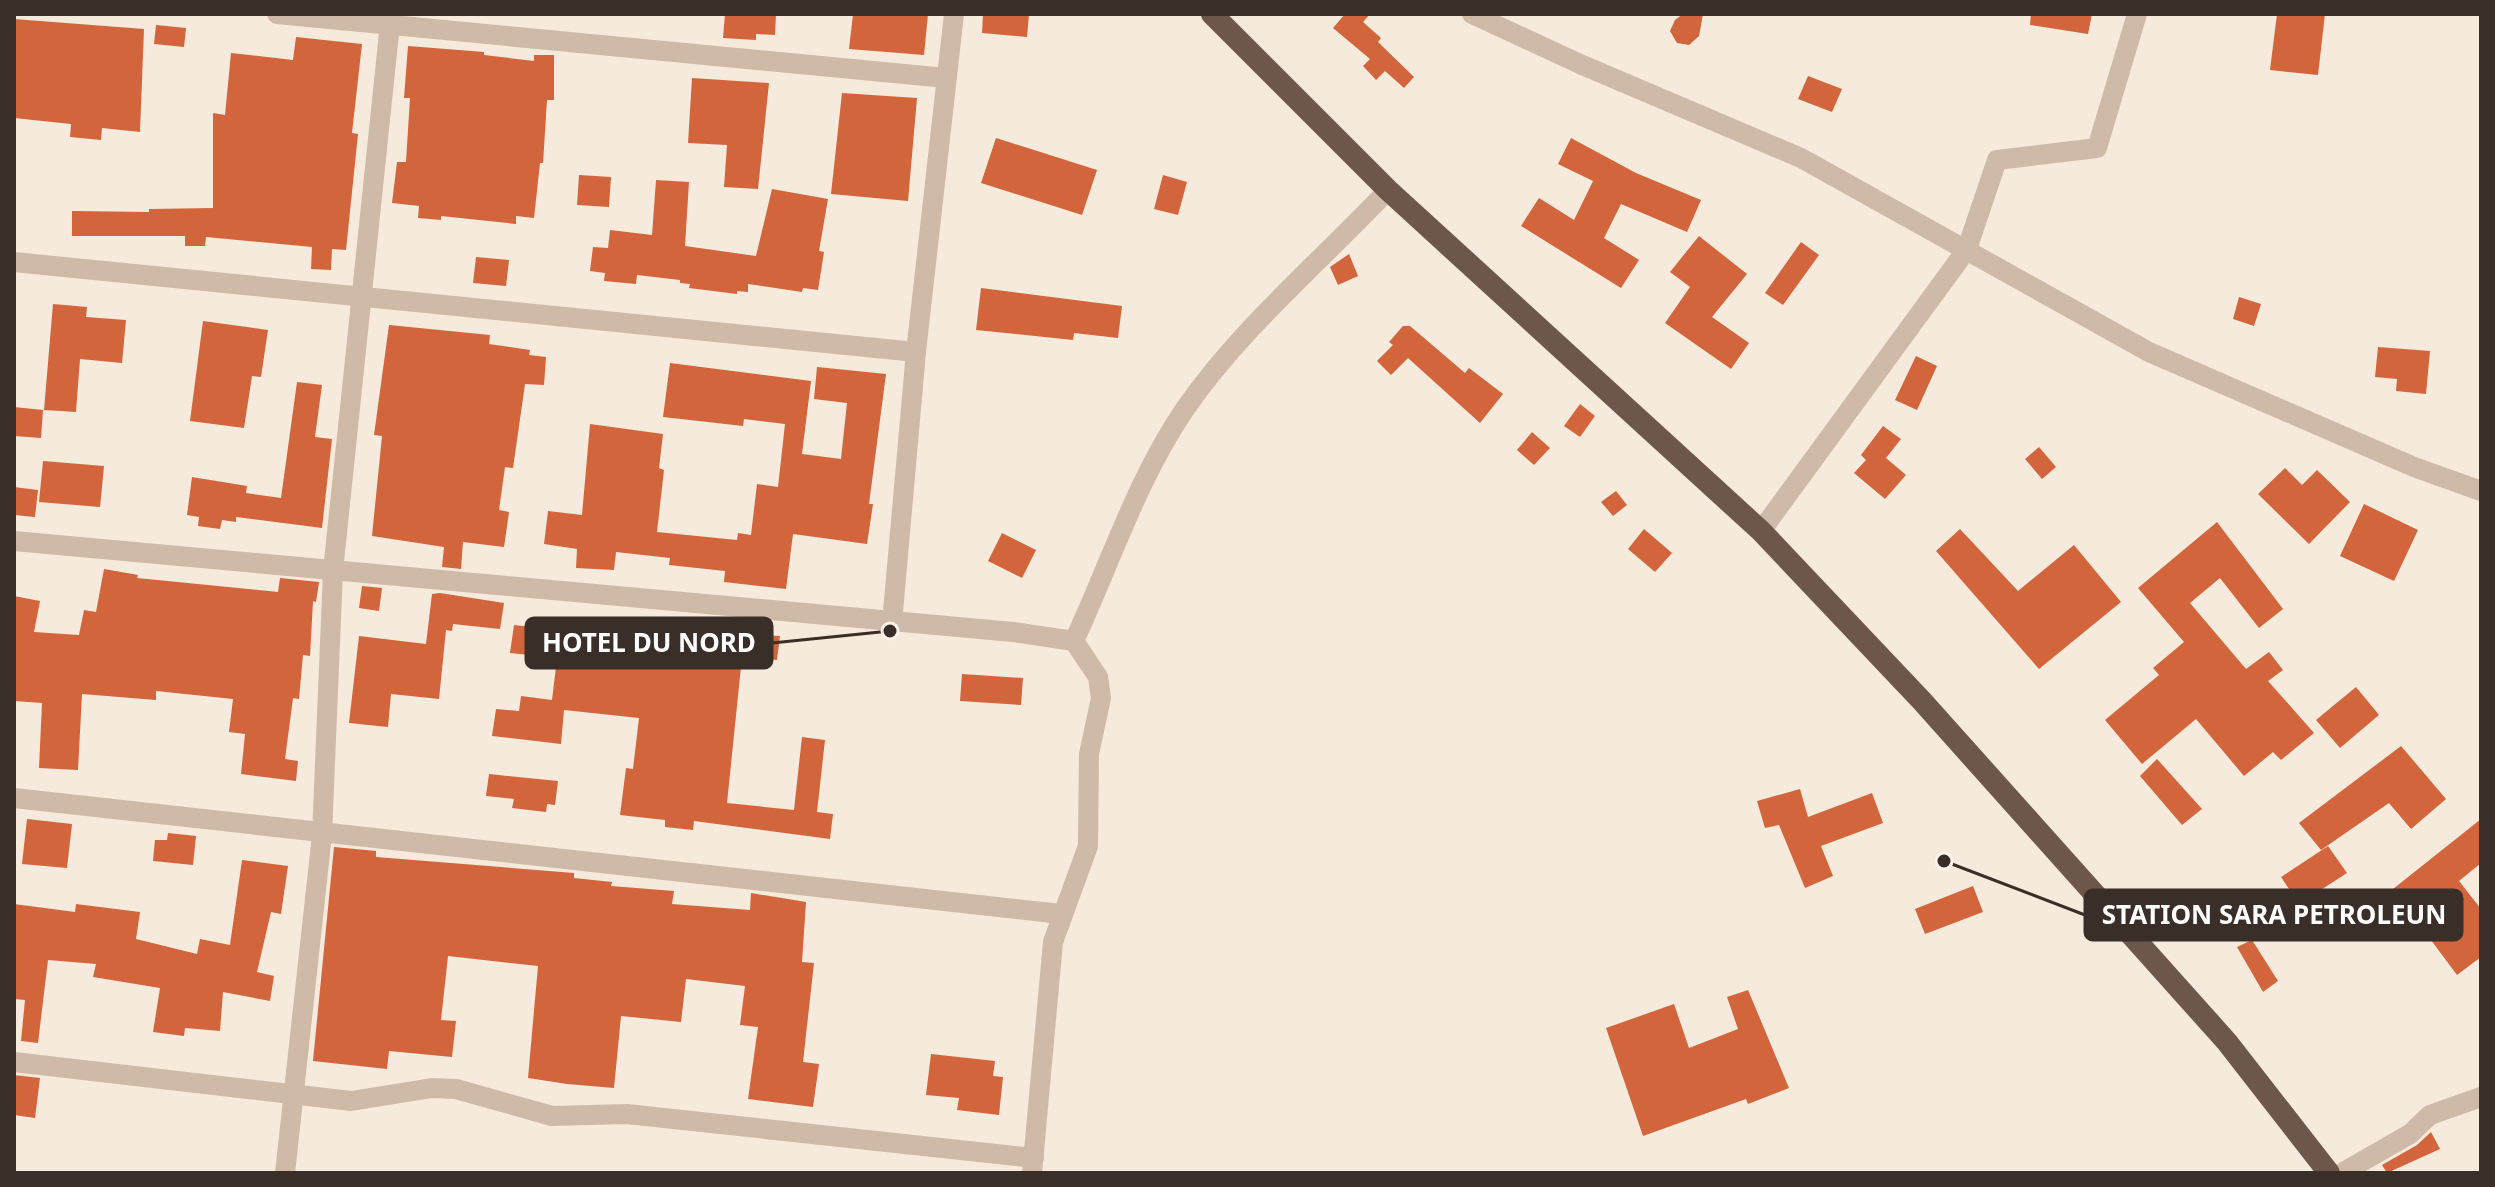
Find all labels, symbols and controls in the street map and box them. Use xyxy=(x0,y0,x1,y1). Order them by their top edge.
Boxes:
callout: HOTEL DU NORD xyxy=(526,618,772,668)
text: HOTEL DU NORD xyxy=(542,624,756,660)
callout: STATION SARA PETROLEUN xyxy=(2085,890,2462,940)
text: STATION SARA PETROLEUN xyxy=(2102,896,2446,932)

